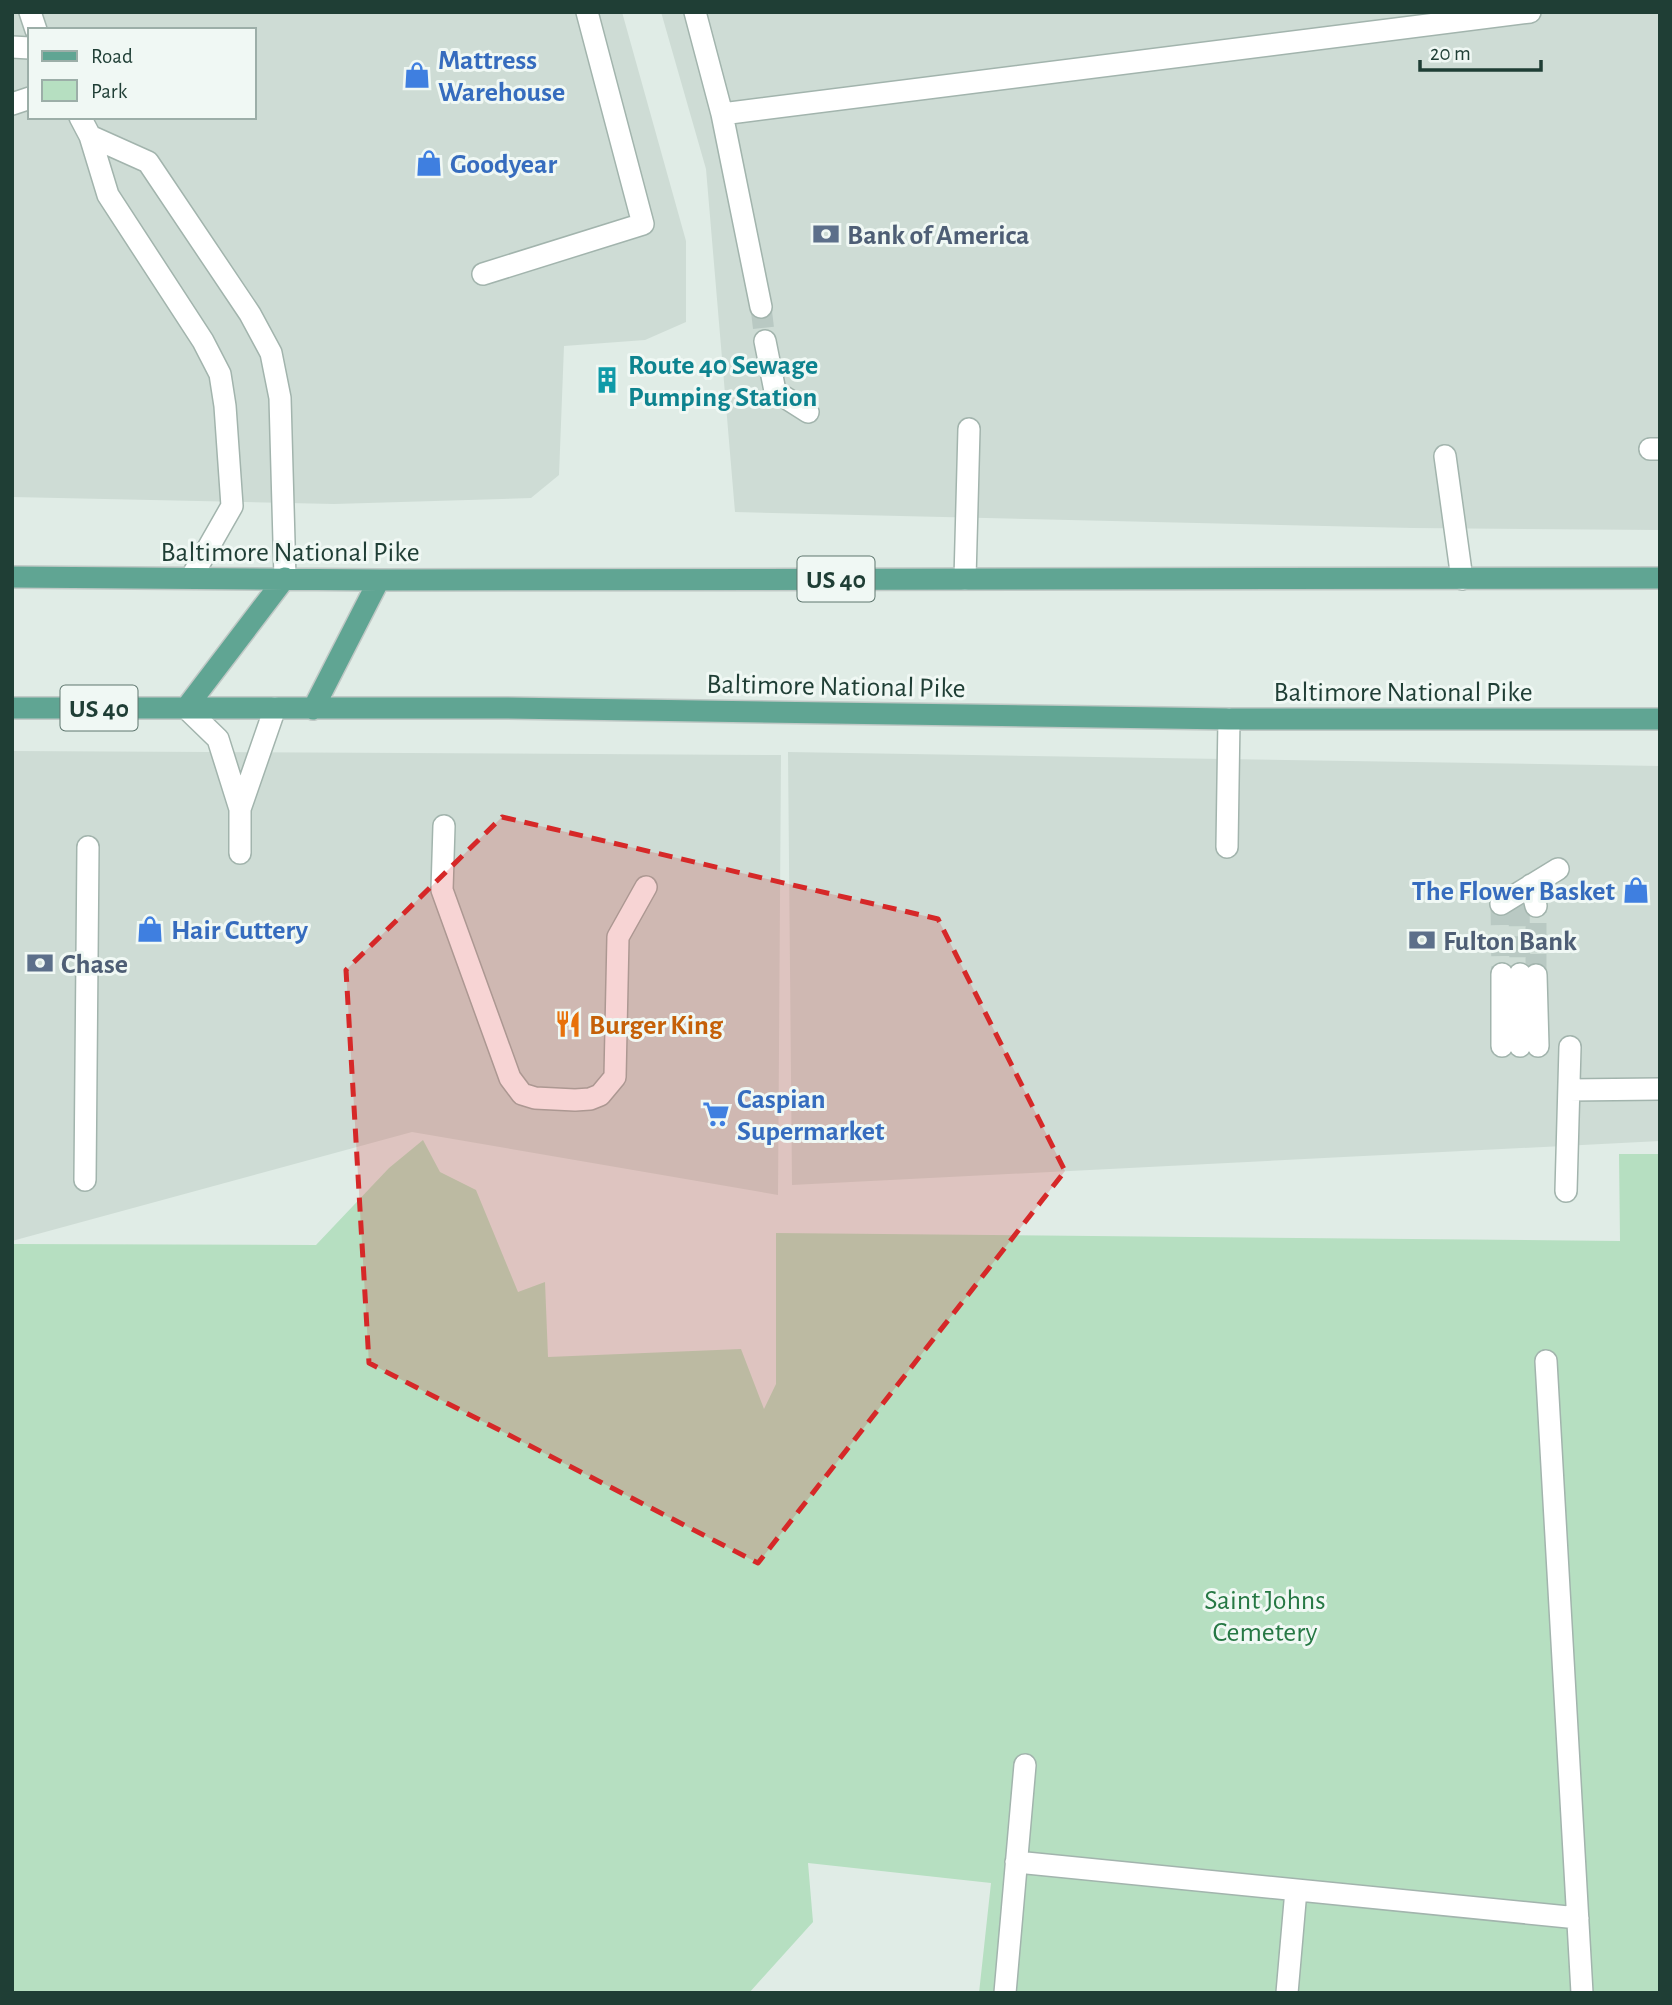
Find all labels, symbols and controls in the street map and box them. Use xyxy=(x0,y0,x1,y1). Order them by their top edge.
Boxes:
legend xyxy=(28,28,256,119)
scale bar xyxy=(1420,28,1541,72)
text: 20 m xyxy=(1430,43,1471,64)
text: Road xyxy=(91,46,133,67)
place label: Mattress Warehouse xyxy=(438,47,565,107)
shop icon: Mattress Warehouse xyxy=(402,60,432,90)
text: Park xyxy=(91,81,128,102)
shop icon: Goodyear xyxy=(414,148,444,178)
place label: Goodyear xyxy=(450,151,557,179)
bank icon: Bank of America xyxy=(811,219,841,249)
place label: Bank of America xyxy=(847,222,1030,250)
place label: Route 40 Sewage Pumping Station xyxy=(628,352,818,412)
building icon: Route 40 Sewage Pumping Station xyxy=(592,365,622,395)
street label: Baltimore National Pike xyxy=(160,539,420,567)
road number: US 40 xyxy=(798,556,874,601)
street label: Baltimore National Pike xyxy=(706,671,966,703)
street label: Baltimore National Pike xyxy=(1273,679,1533,707)
road number: US 40 xyxy=(60,686,138,730)
shop icon: The Flower Basket xyxy=(1621,875,1651,905)
place label: The Flower Basket xyxy=(1412,878,1616,906)
shop icon: Hair Cuttery xyxy=(135,914,165,944)
place label: Hair Cuttery xyxy=(171,917,308,945)
bank icon: Fulton Bank xyxy=(1407,925,1437,955)
place label: Fulton Bank xyxy=(1443,928,1577,956)
bank icon: Chase xyxy=(25,948,55,978)
place label: Chase xyxy=(61,951,128,979)
restaurant icon: Burger King xyxy=(553,1009,583,1039)
place label: Burger King xyxy=(589,1012,724,1040)
place label: Caspian Supermarket xyxy=(737,1086,885,1146)
supermarket icon: Caspian Supermarket xyxy=(701,1099,731,1129)
park label: Saint Johns Cemetery xyxy=(1204,1587,1326,1647)

